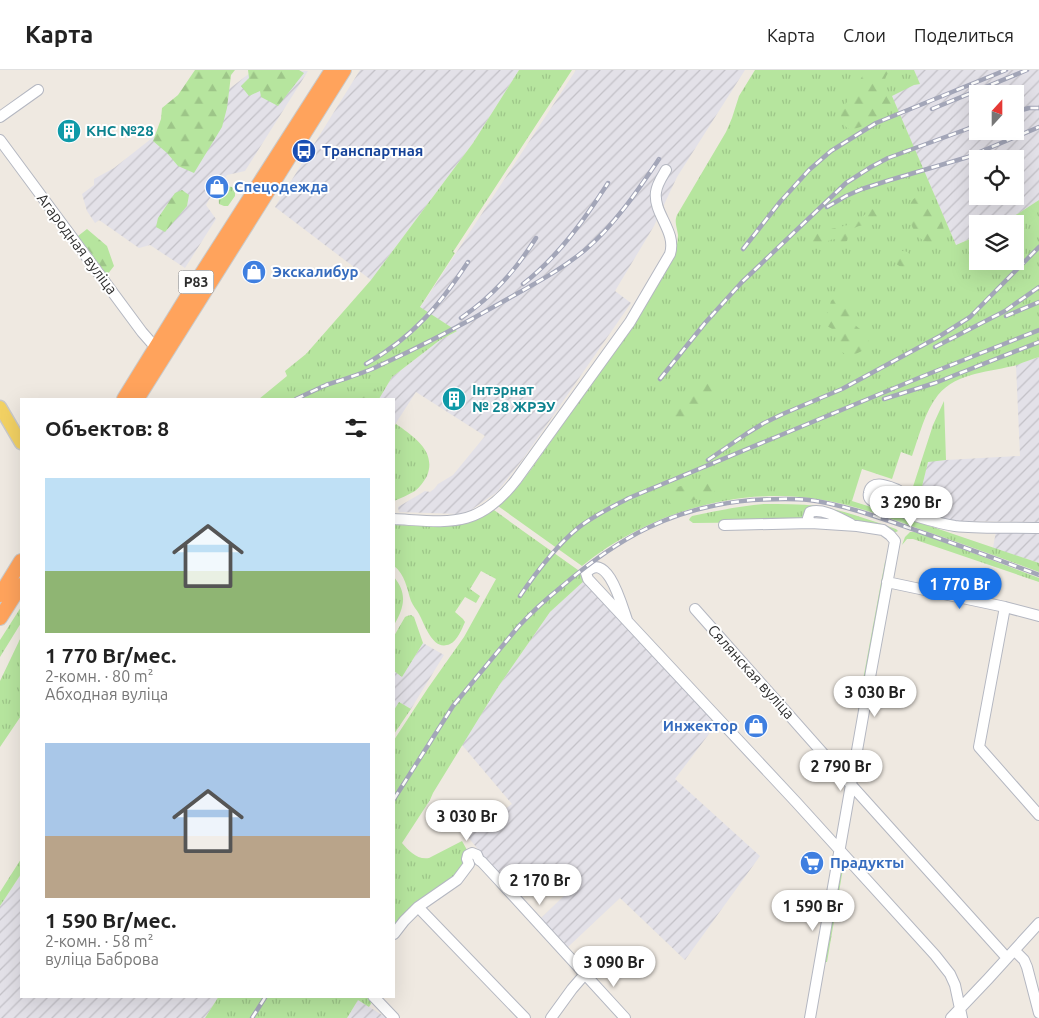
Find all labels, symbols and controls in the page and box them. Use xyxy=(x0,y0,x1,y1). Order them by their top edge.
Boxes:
text: Карта xyxy=(25,21,93,48)
text: Карта xyxy=(767,25,815,45)
text: Слои xyxy=(843,25,886,45)
text: Поделиться xyxy=(914,25,1014,45)
north arrow xyxy=(969,85,1024,140)
map controls xyxy=(969,85,1024,270)
building icon: КНС №28 xyxy=(56,118,82,144)
place label: КНС №28 xyxy=(86,122,154,139)
bus stop icon: Транспартная xyxy=(291,138,317,164)
place label: Транспартная xyxy=(322,142,423,159)
button: locate xyxy=(969,150,1024,205)
shop icon: Спецодежда xyxy=(204,174,230,200)
place label: Спецодежда xyxy=(234,178,328,195)
street label: Агародная вуліца xyxy=(34,190,121,298)
button: layers xyxy=(969,215,1024,270)
shop icon: Экскалибур xyxy=(241,259,267,285)
place label: Экскалибур xyxy=(272,263,358,280)
road number: Р83 xyxy=(178,270,214,293)
place label: Інтэрнат № 28 ЖРЭУ xyxy=(472,381,556,415)
building icon: Інтэрнат № 28 ЖРЭУ xyxy=(441,386,467,412)
icon: filters xyxy=(342,414,370,442)
text: Объектов: 8 xyxy=(45,416,169,440)
pin: 3 290 Br xyxy=(859,486,963,528)
text: 3 290 Br xyxy=(881,493,941,511)
icon: home xyxy=(163,511,253,601)
pin: 1 770 Br xyxy=(908,568,1012,610)
text: 1 770 Br xyxy=(930,575,990,593)
street label: Сялянская вуліца xyxy=(705,621,798,722)
text: 1 770 Br/мес. xyxy=(45,643,176,667)
text: 2-комн. · 80 m² xyxy=(45,667,153,685)
pin: 3 030 Br xyxy=(823,676,927,718)
text: 3 030 Br xyxy=(845,683,905,701)
text: Абходная вуліца xyxy=(45,685,168,703)
shop icon: Инжектор xyxy=(743,713,769,739)
place label: Инжектор xyxy=(663,717,738,734)
pin: 2 790 Br xyxy=(789,750,893,792)
text: 2 790 Br xyxy=(811,757,871,775)
icon: home xyxy=(163,776,253,866)
pin: 3 030 Br xyxy=(415,800,519,842)
text: 3 030 Br xyxy=(437,807,497,825)
supermarket icon: Прадукты xyxy=(799,850,825,876)
place label: Прадукты xyxy=(830,854,904,871)
pin: 2 170 Br xyxy=(488,864,592,906)
text: 2 170 Br xyxy=(510,871,570,889)
pin: 1 590 Br xyxy=(761,890,865,932)
text: 1 590 Br xyxy=(783,897,843,915)
text: 1 590 Br/мес. xyxy=(45,908,176,932)
text: 2-комн. · 58 m² xyxy=(45,932,153,950)
pin: 3 090 Br xyxy=(562,946,666,988)
text: вуліца Баброва xyxy=(45,950,159,968)
text: 3 090 Br xyxy=(584,953,644,971)

